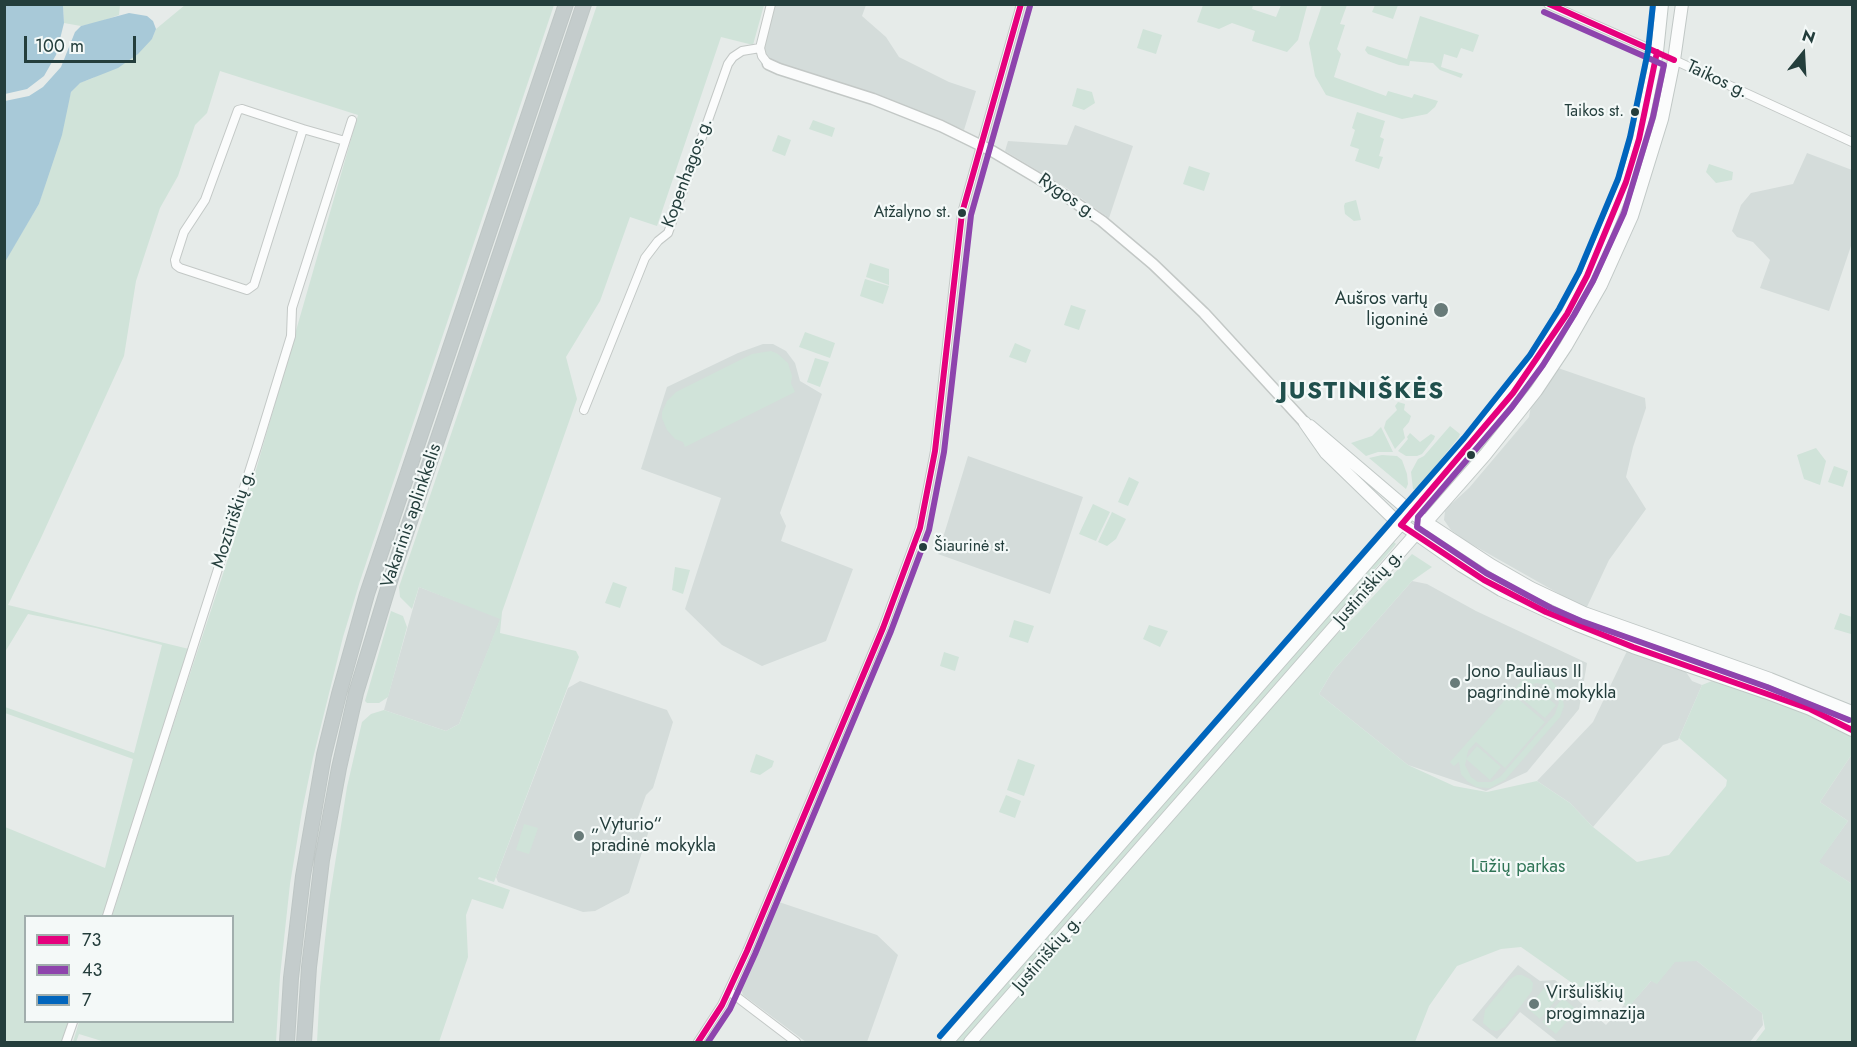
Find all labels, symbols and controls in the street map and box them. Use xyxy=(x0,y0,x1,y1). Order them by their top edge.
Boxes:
scale bar xyxy=(27,24,140,62)
north arrow xyxy=(1773,24,1833,84)
text: N xyxy=(1799,24,1818,49)
text: 100 m xyxy=(35,33,84,59)
street label: Taikos g. xyxy=(1683,56,1751,104)
place label: Taikos st. xyxy=(1564,102,1624,122)
marker: Taikos st. xyxy=(1629,106,1641,118)
street label: Kopenhagos g. xyxy=(658,115,718,231)
street label: Rygos g. xyxy=(1034,170,1100,224)
place label: Atžalyno st. xyxy=(874,203,951,223)
marker: Atžalyno st. xyxy=(956,207,968,219)
place label: Aušros vartų ligoninė xyxy=(1335,289,1428,332)
marker: Aušros vartų ligoninė xyxy=(1432,301,1450,319)
district label: JUSTINIŠKĖS xyxy=(1279,378,1445,406)
street label: Vakarinis aplinkkelis xyxy=(377,441,447,591)
unlabelled marker xyxy=(1465,449,1477,461)
street label: Mozūriškių g. xyxy=(208,467,260,571)
place label: Šiaurinė st. xyxy=(934,537,1009,557)
marker: Šiaurinė st. xyxy=(917,541,929,553)
street label: Justiniškių g. xyxy=(1330,545,1408,631)
place label: Jono Pauliaus II pagrindinė mokykla xyxy=(1467,662,1616,704)
marker: Jono Pauliaus II pagrindinė mokykla xyxy=(1448,676,1462,690)
place label: „Vyturio“ pradinė mokykla xyxy=(591,815,716,858)
marker: „Vyturio“ pradinė mokykla xyxy=(572,829,586,843)
park label: Lūžių parkas xyxy=(1471,857,1565,879)
street label: Justiniškių g. xyxy=(1009,911,1087,997)
legend xyxy=(24,915,234,1023)
text: 73 xyxy=(82,927,101,953)
text: 43 xyxy=(82,957,102,983)
place label: Viršuliškių progimnazija xyxy=(1546,983,1645,1026)
text: 7 xyxy=(82,987,91,1013)
marker: Viršuliškių progimnazija xyxy=(1527,997,1541,1011)

